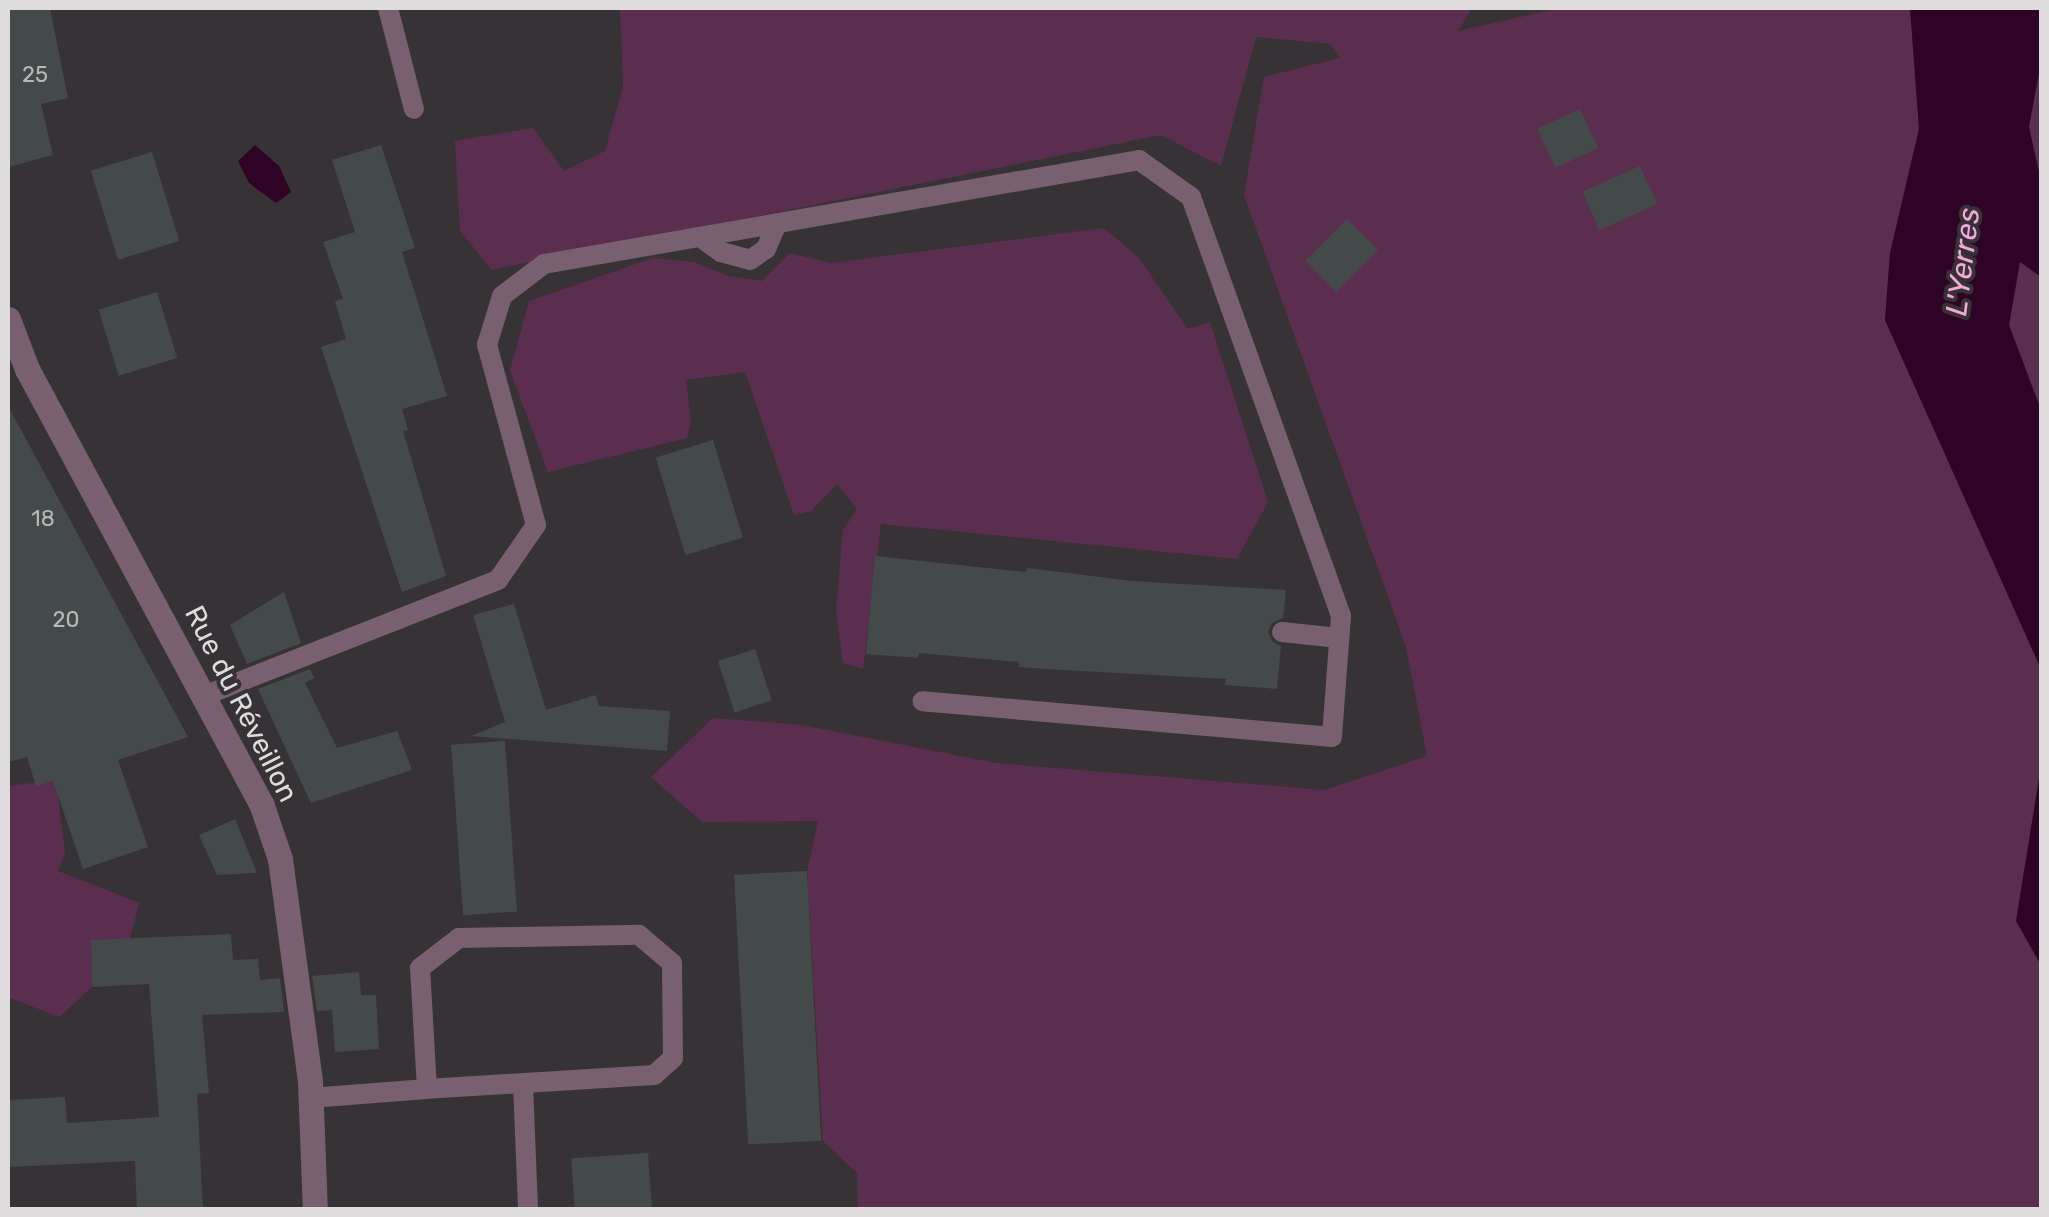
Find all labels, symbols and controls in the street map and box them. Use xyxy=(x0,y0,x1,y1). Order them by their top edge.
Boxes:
house number: 25 xyxy=(22,62,48,88)
water label: L'Yerres xyxy=(1939,206,1987,318)
house number: 18 xyxy=(31,506,55,532)
street label: Rue du Réveillon xyxy=(177,600,305,808)
house number: 20 xyxy=(53,607,79,633)

